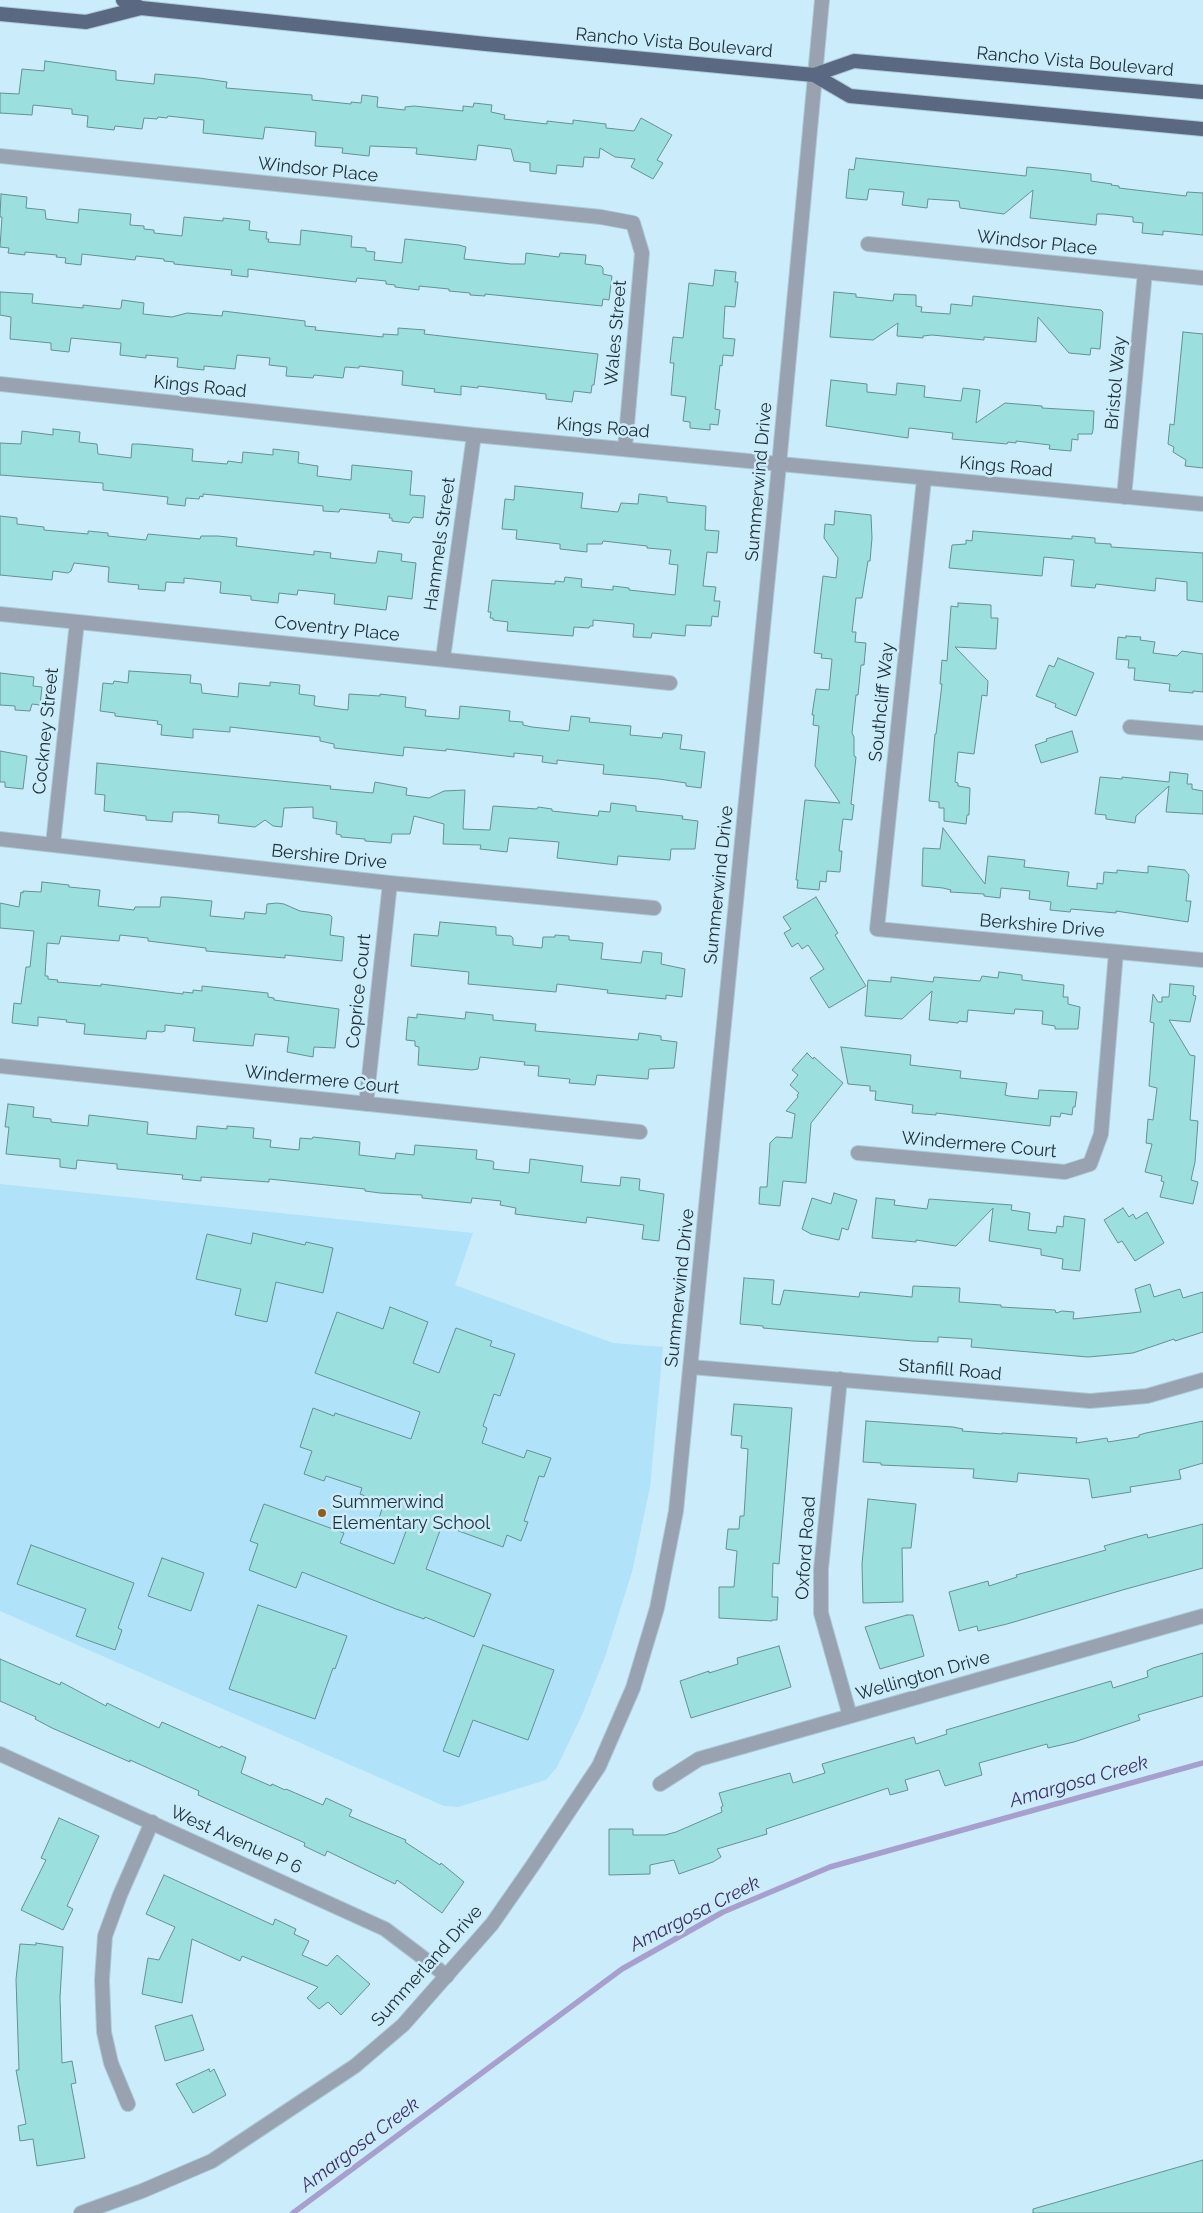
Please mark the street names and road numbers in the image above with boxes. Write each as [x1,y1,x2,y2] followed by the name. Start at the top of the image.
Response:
[574,24,774,62] street label: Rancho Vista Boulevard
[975,43,1175,81] street label: Rancho Vista Boulevard
[257,153,379,187] street label: Windsor Place
[976,226,1098,260] street label: Windsor Place
[601,279,631,387] street label: Wales Street
[1101,335,1131,431] street label: Bristol Way
[152,371,248,403] street label: Kings Road
[741,402,777,562] street label: Summerwind Drive
[555,413,651,443] street label: Kings Road
[958,452,1054,482] street label: Kings Road
[420,476,460,612] street label: Hammels Street
[273,612,401,646] street label: Coventry Place
[865,641,899,763] street label: Southcliff Way
[29,666,63,796] street label: Cockney Street
[700,805,738,965] street label: Summerwind Drive
[270,840,388,874] street label: Bershire Drive
[978,910,1106,942] street label: Berkshire Drive
[342,932,376,1050] street label: Coprice Court
[243,1061,401,1099] street label: Windermere Court
[900,1127,1058,1163] street label: Windermere Court
[661,1208,699,1368] street label: Summerwind Drive
[897,1355,1003,1385] street label: Stanfill Road
[792,1495,820,1601] street label: Oxford Road
[854,1647,992,1705] street label: Wellington Drive
[167,1801,305,1879] street label: West Avenue P 6
[367,1901,487,2031] street label: Summerland Drive

